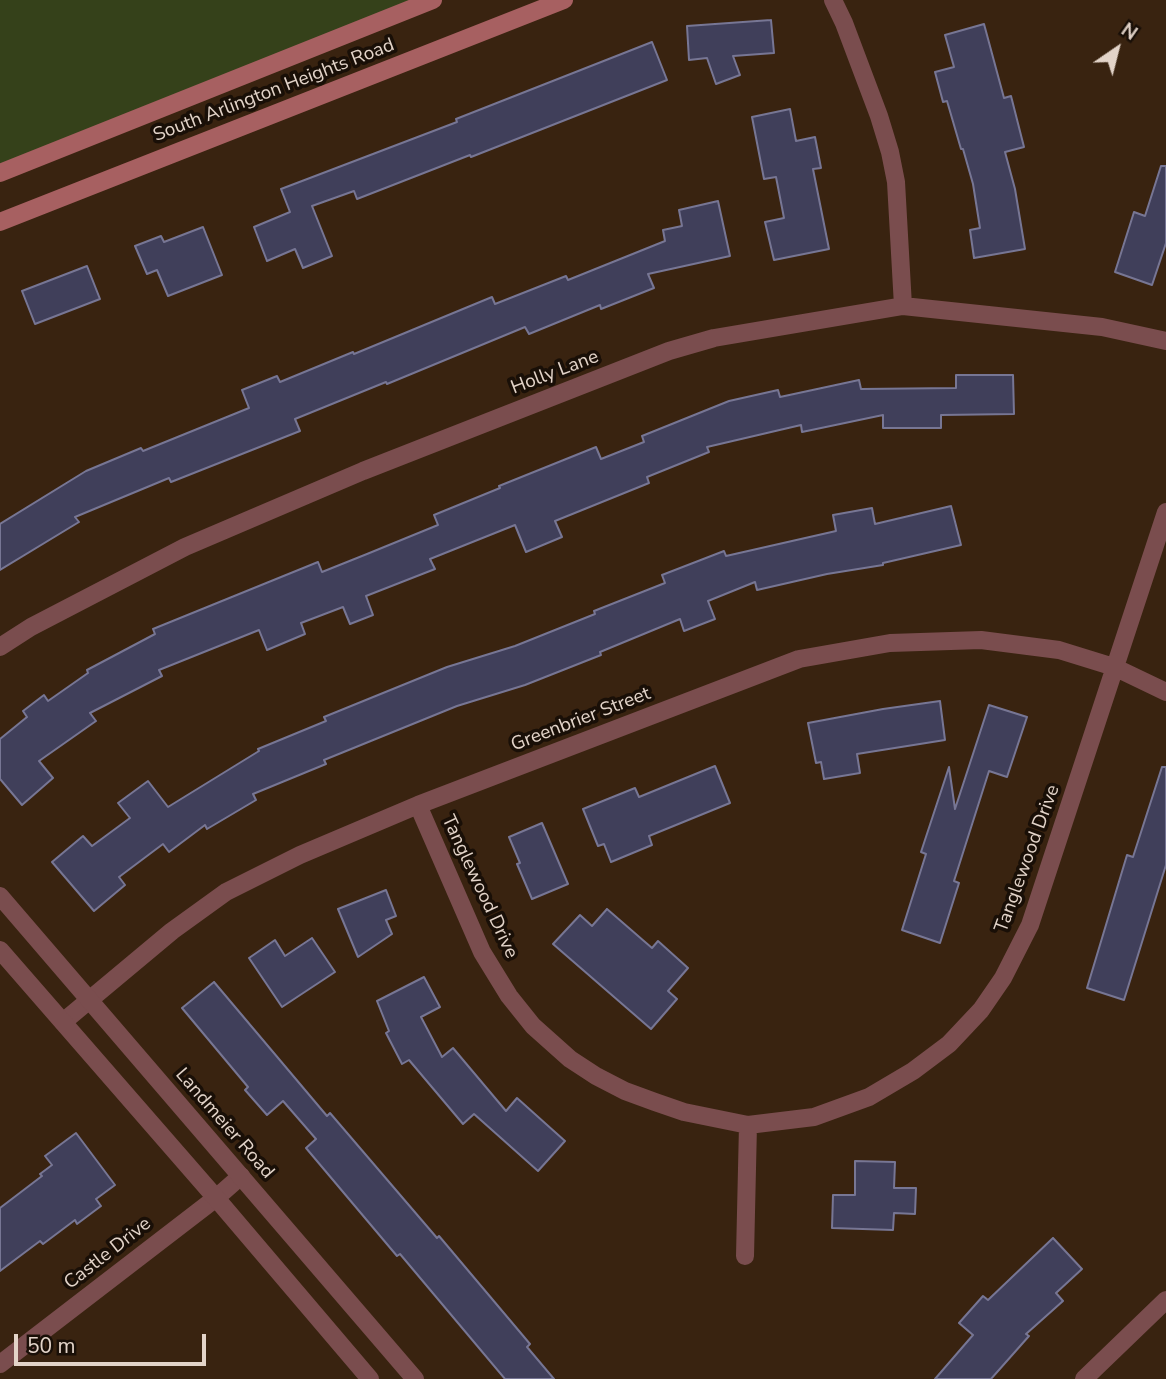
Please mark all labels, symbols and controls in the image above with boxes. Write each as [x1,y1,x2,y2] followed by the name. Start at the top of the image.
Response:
[1082,14,1152,84] north arrow
[1116,17,1142,47] text: N
[150,34,398,148] street label: South Arlington Heights Road
[508,346,602,400] street label: Holly Lane
[508,683,654,757] street label: Greenbrier Street
[991,782,1065,936] street label: Tanglewood Drive
[436,812,522,962] street label: Tanglewood Drive
[170,1064,278,1184] street label: Landmeier Road
[60,1213,156,1295] street label: Castle Drive
[18,1320,210,1364] scale bar
[27,1332,76,1360] text: 50 m

